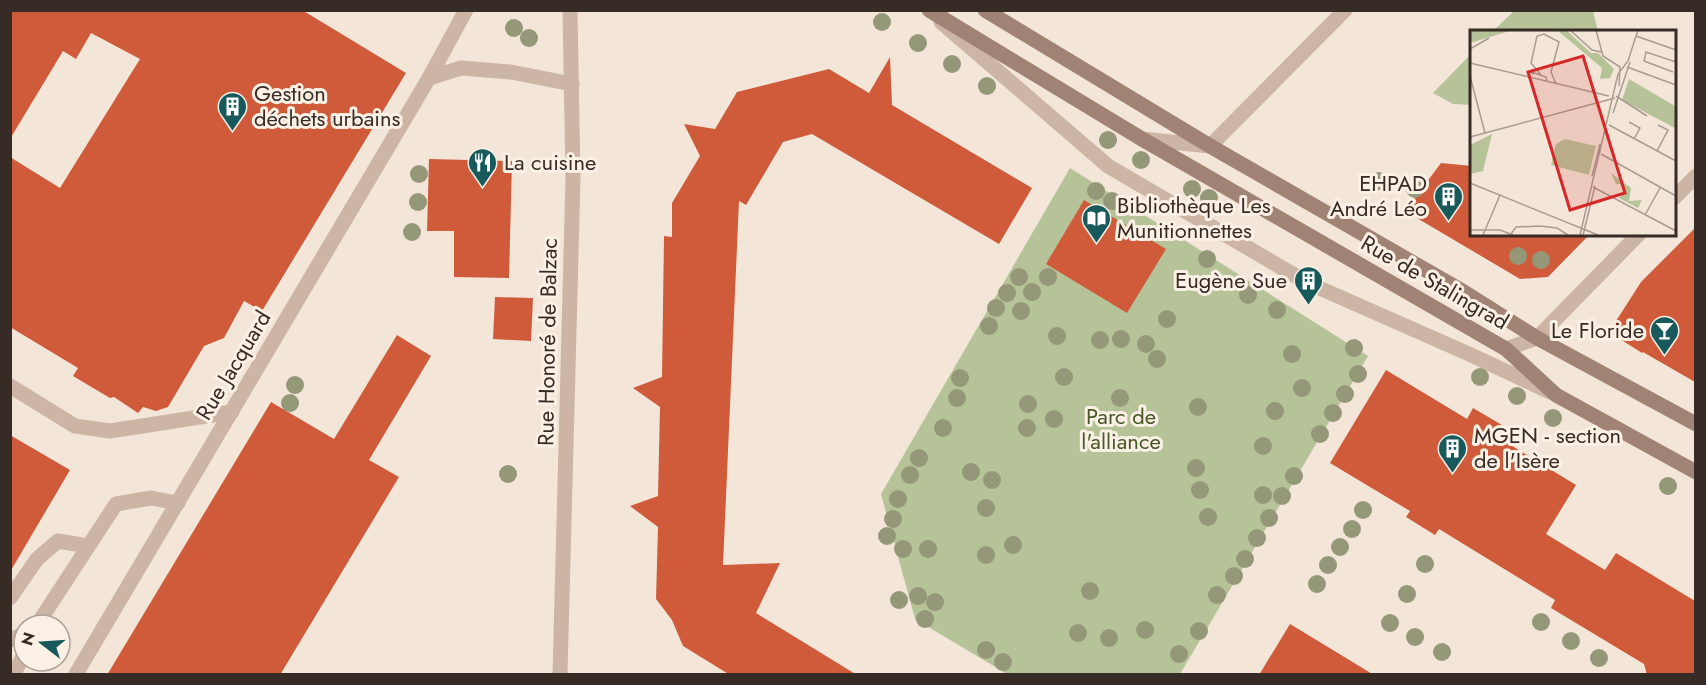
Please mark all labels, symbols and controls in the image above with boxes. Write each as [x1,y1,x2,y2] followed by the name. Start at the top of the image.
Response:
[1470,30,1676,236] inset map
[254,77,401,134] place label: Gestion déchets urbains
[217,90,249,132] building icon: Gestion déchets urbains
[467,146,499,188] restaurant icon: La cuisine
[504,146,596,178] place label: La cuisine
[1330,167,1427,224] place label: EHPAD André Léo
[1432,180,1464,222] building icon: EHPAD André Léo
[1117,189,1271,246] place label: Bibliothèque Les Munitionnettes
[1080,202,1112,244] library icon: Bibliothèque Les Munitionnettes
[1355,227,1515,337] street label: Rue de Stalingrad
[529,238,565,446] street label: Rue Honoré de Balzac
[1175,264,1287,296] place label: Eugène Sue
[1292,264,1324,306] building icon: Eugène Sue
[188,304,278,426] street label: Rue Jacquard
[1551,314,1644,346] place label: Le Floride
[1649,314,1681,356] bar icon: Le Floride
[1081,400,1161,457] park label: Parc de l'alliance
[1474,419,1621,476] place label: MGEN - section de l'Isère
[1437,432,1469,474] building icon: MGEN - section de l'Isère
[12,613,72,673] north arrow
[15,629,41,648] text: N

